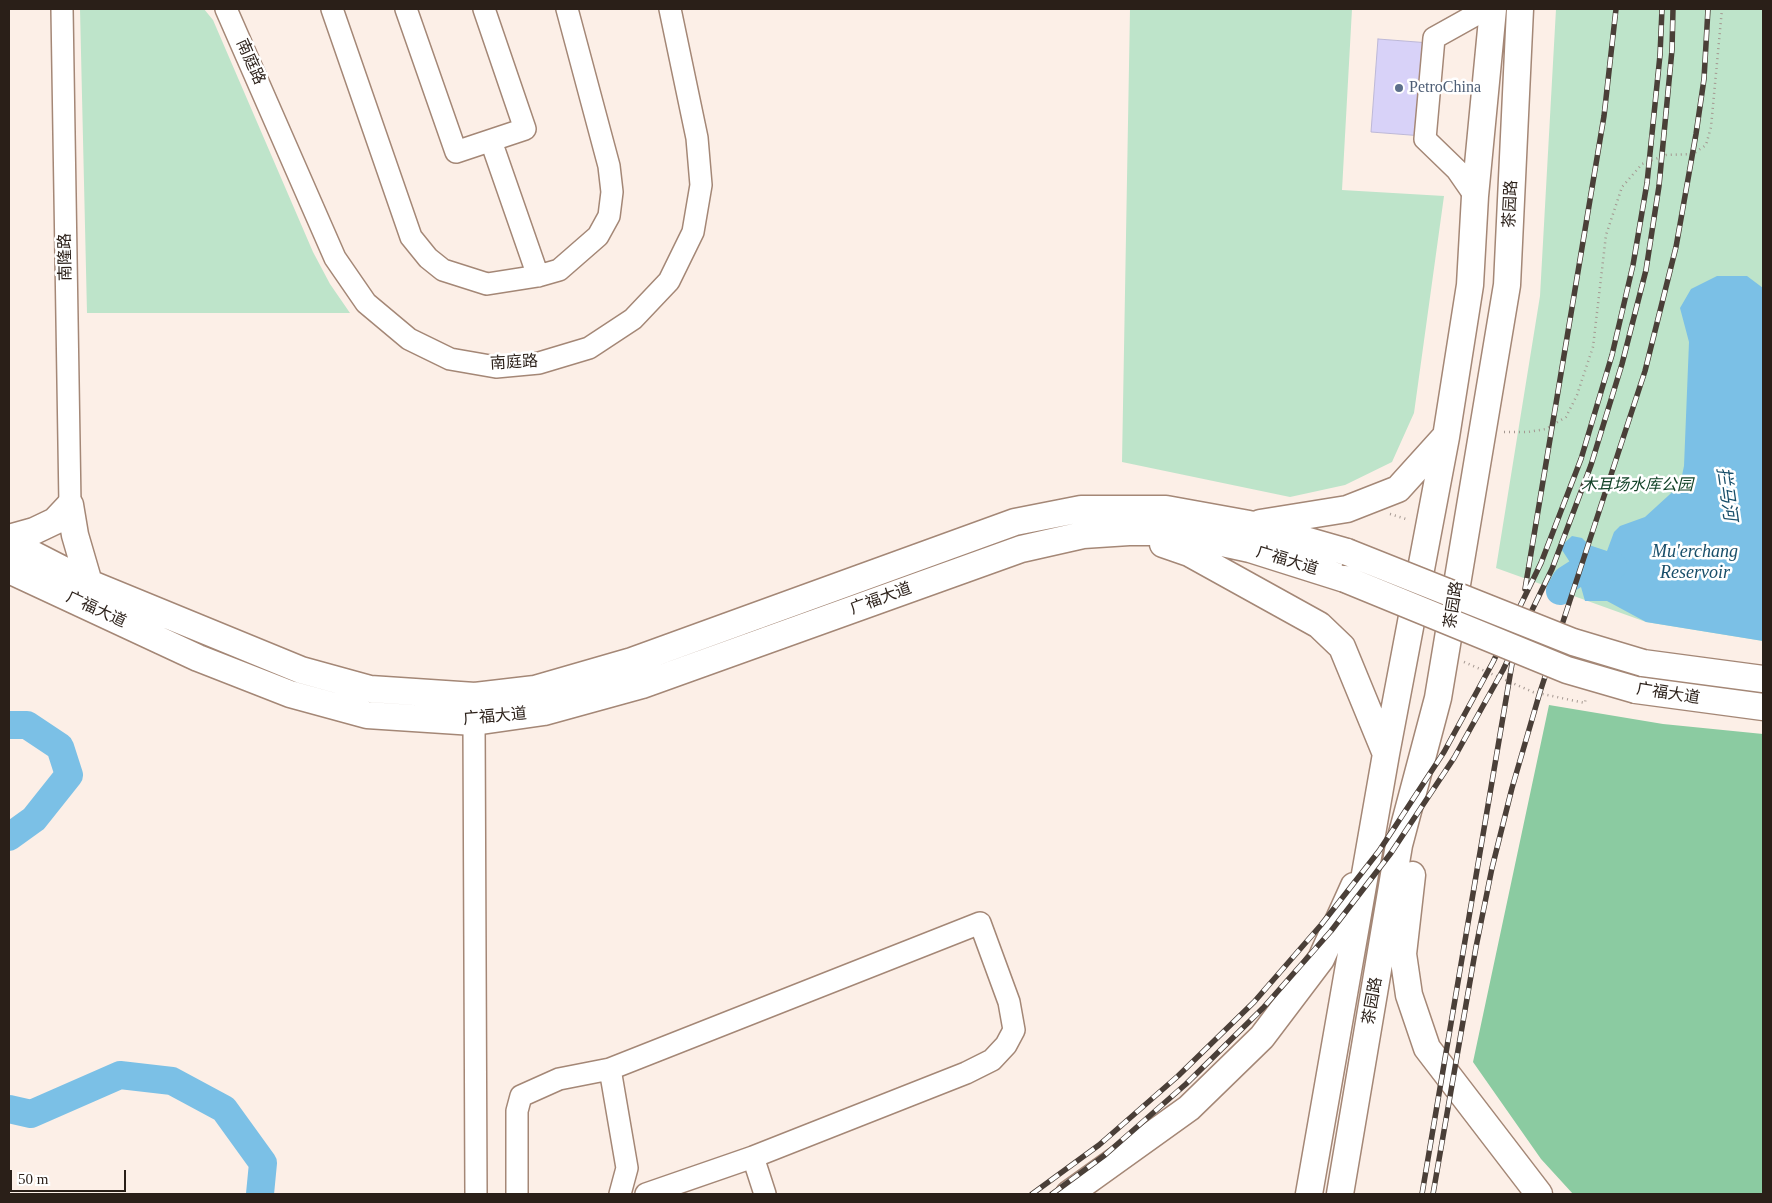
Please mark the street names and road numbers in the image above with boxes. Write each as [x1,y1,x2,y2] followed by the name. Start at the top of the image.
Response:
[231,36,269,88] street label: 南庭路
[1500,180,1522,228] street label: 茶园路
[56,233,76,281] street label: 南隆路
[490,352,538,374] street label: 南庭路
[1254,542,1320,580] street label: 广福大道
[848,579,914,619] street label: 广福大道
[1441,580,1467,630] street label: 茶园路
[63,588,129,632] street label: 广福大道
[1635,680,1701,708] street label: 广福大道
[462,705,528,729] street label: 广福大道
[1359,976,1387,1026] street label: 茶园路

